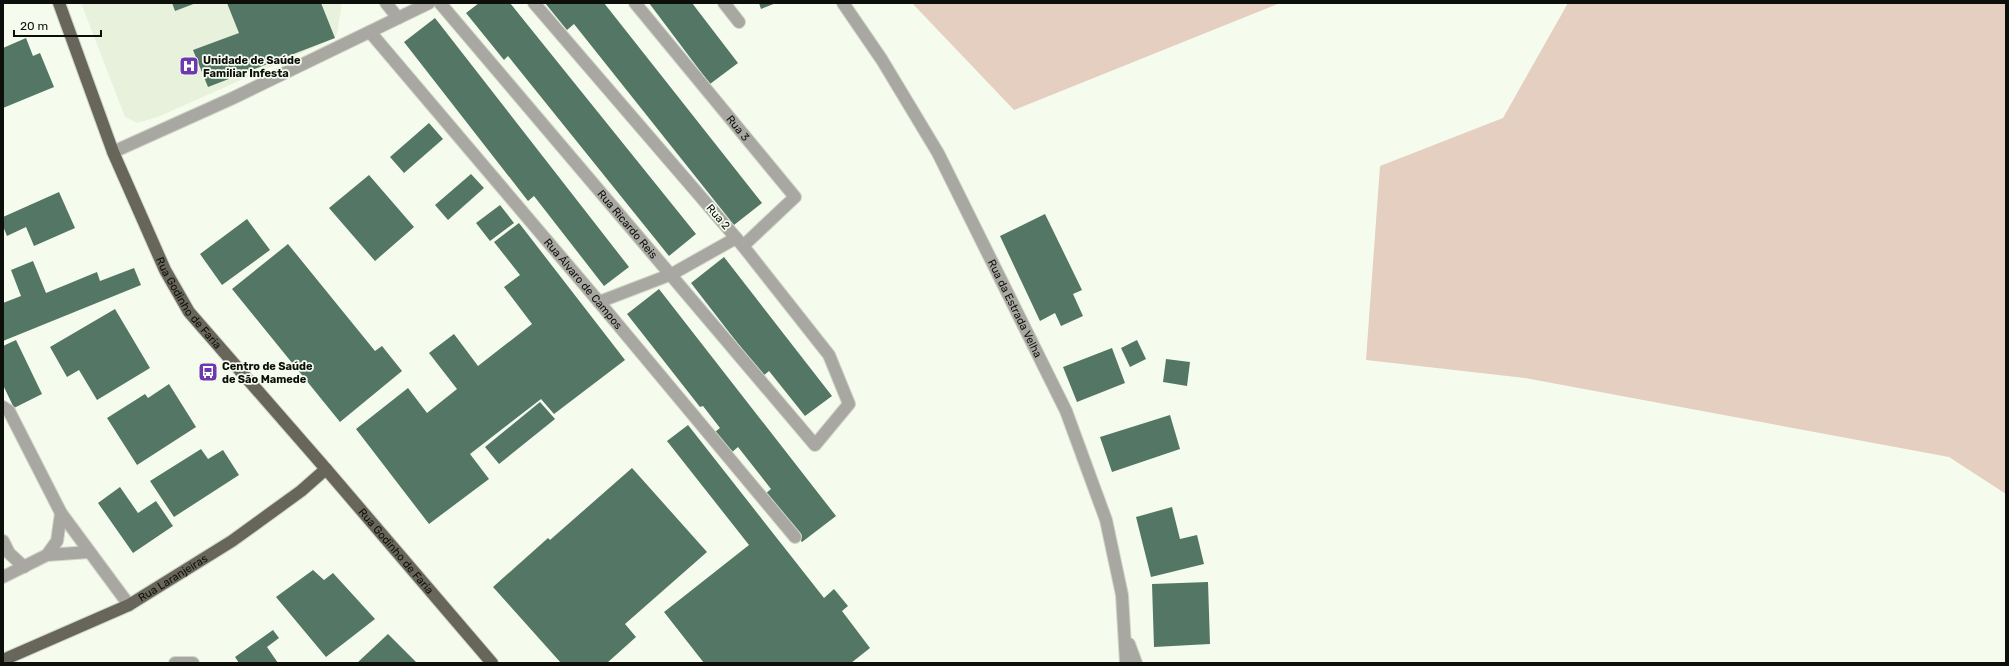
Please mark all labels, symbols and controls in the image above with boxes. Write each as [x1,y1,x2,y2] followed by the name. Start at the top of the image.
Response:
[14,12,101,38] scale bar
[20,19,48,33] text: 20 m
[203,54,301,80] place label: Unidade de Saúde Familiar Infesta
[178,55,200,77] hospital icon: Unidade de Saúde Familiar Infesta
[724,113,753,144] street label: Rua 3
[595,187,661,261] street label: Rua Ricardo Reis
[704,202,732,232] street label: Rua 2
[541,236,626,332] street label: Rua Álvaro de Campos
[154,255,224,351] street label: Rua Godinho de Faria
[985,257,1045,360] street label: Rua da Estrada Velha
[222,360,313,386] place label: Centro de Saúde de São Mamede
[197,361,219,383] bus stop icon: Centro de Saúde de São Mamede
[356,505,436,596] street label: Rua Godinho de Faria
[136,551,210,604] street label: Rua Laranjeiras

